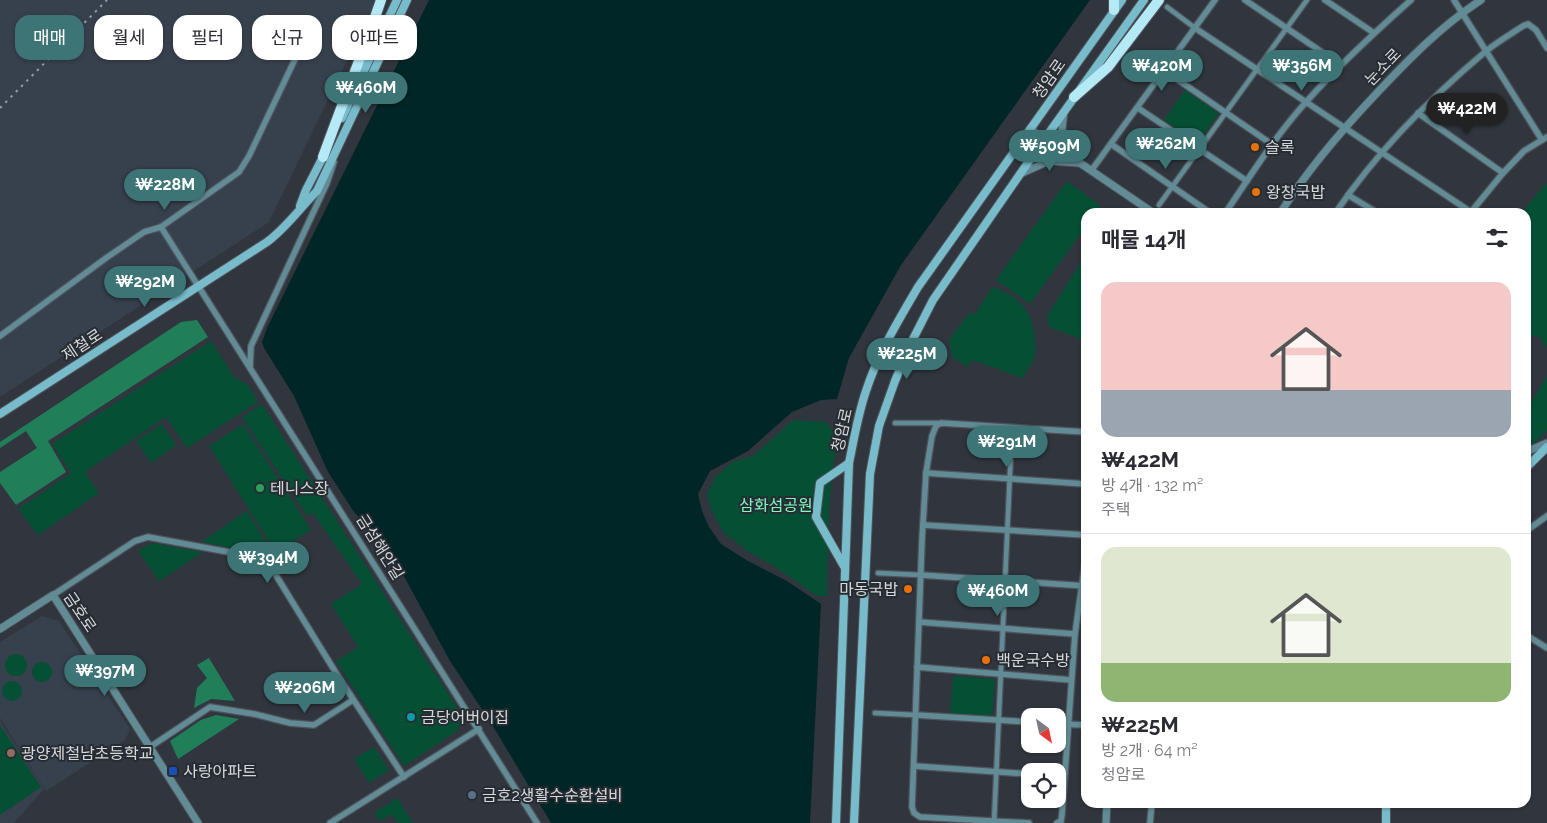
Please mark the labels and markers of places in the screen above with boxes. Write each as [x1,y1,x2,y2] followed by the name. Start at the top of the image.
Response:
[1127,49,1197,92] pin: ₩420M
[1267,49,1337,92] pin: ₩356M
[331,72,401,114] pin: ₩460M
[1432,92,1502,135] pin: ₩422M
[1131,128,1201,170] pin: ₩262M
[1015,130,1085,172] pin: ₩509M
[1265,138,1295,157] place label: 슬록
[1249,141,1261,153] marker: 슬록
[130,168,200,211] pin: ₩228M
[1266,183,1325,202] place label: 왕창국밥
[1250,186,1262,198] marker: 왕창국밥
[110,266,180,308] pin: ₩292M
[872,338,942,380] pin: ₩225M
[972,426,1042,468] pin: ₩291M
[270,479,329,498] place label: 테니스장
[254,482,266,494] marker: 테니스장
[233,542,303,584] pin: ₩394M
[963,574,1033,617] pin: ₩460M
[839,580,898,599] place label: 마동국밥
[902,583,914,595] marker: 마동국밥
[996,651,1070,670] place label: 백운국수방
[70,654,140,697] pin: ₩397M
[980,654,992,666] marker: 백운국수방
[270,672,340,714] pin: ₩206M
[421,708,509,727] place label: 금당어버이집
[405,711,417,723] marker: 금당어버이집
[21,744,153,763] place label: 광양제철남초등학교
[5,747,17,759] marker: 광양제철남초등학교
[183,762,257,781] place label: 사랑아파트
[167,765,179,777] marker: 사랑아파트
[482,786,623,805] place label: 금호2생활수순환설비
[466,789,478,801] marker: 금호2생활수순환설비

